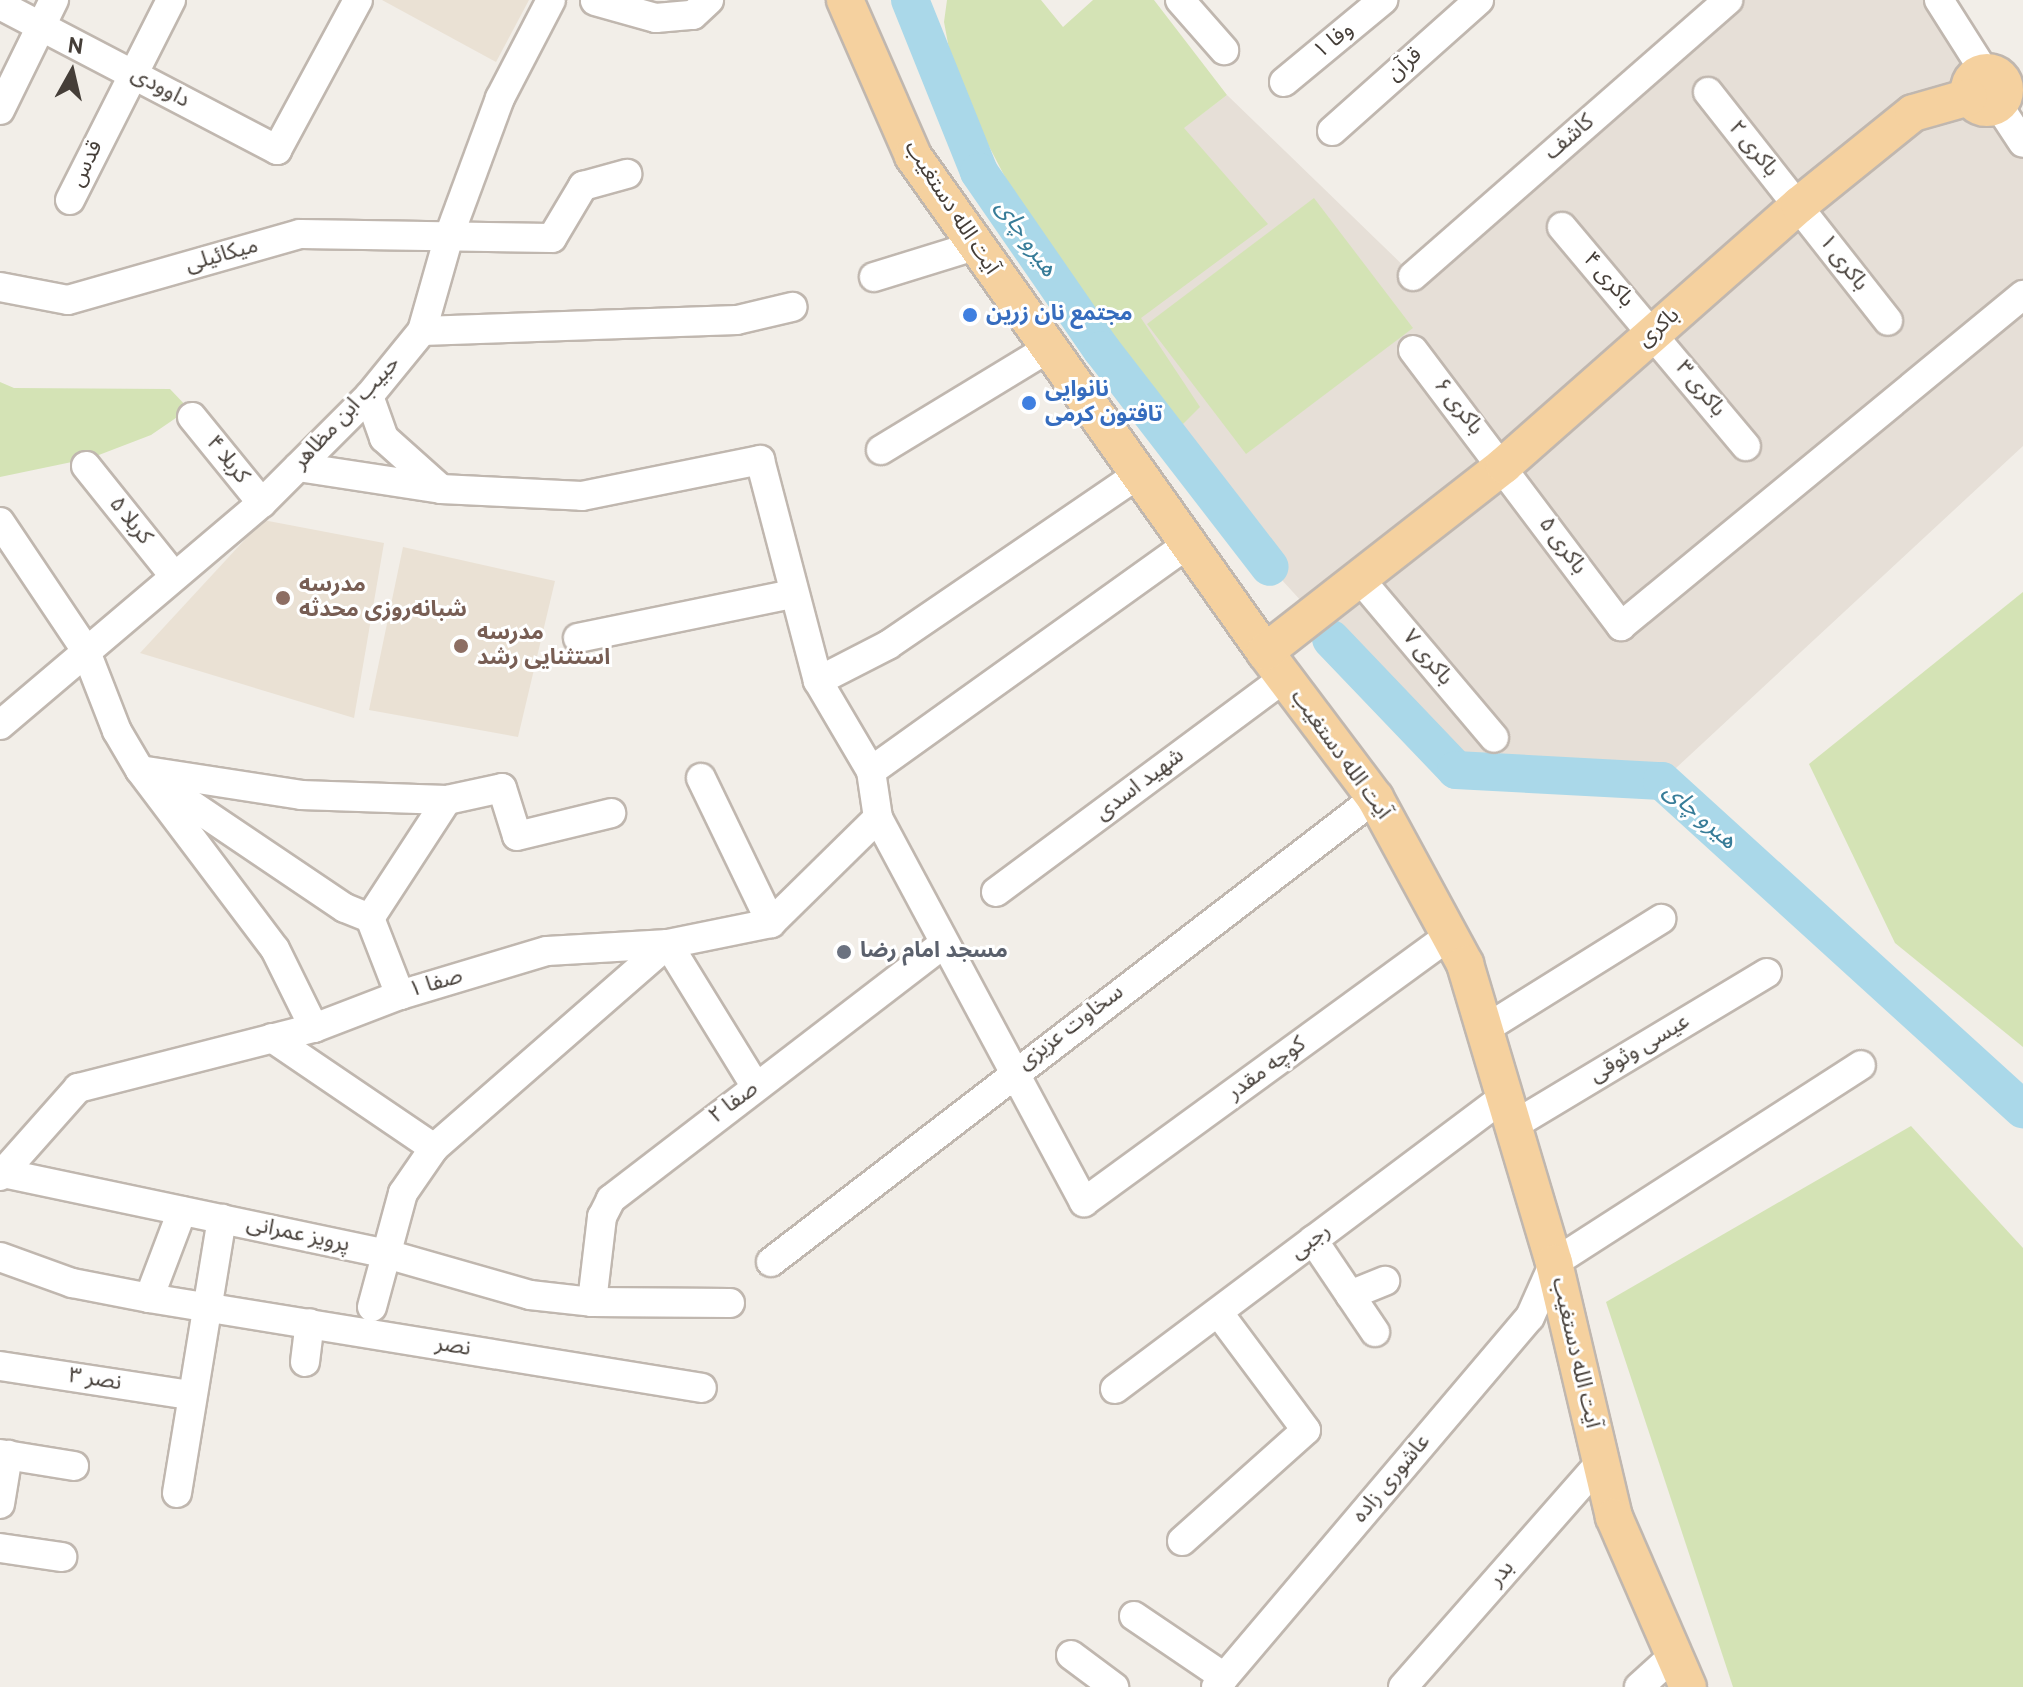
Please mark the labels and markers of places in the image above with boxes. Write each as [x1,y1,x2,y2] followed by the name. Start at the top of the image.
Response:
[986,302,1133,328] place label: مجتمع نان زرین
[961,306,979,324] marker: مجتمع نان زرین
[1045,377,1163,428] place label: نانوایی تافتون کرمی
[1020,394,1038,412] marker: نانوایی تافتون کرمی
[299,572,467,624] place label: مدرسه شبانه‌روزی محدثه
[274,589,292,607] marker: مدرسه شبانه‌روزی محدثه
[477,620,610,672] place label: مدرسه استثنایی رشد
[452,637,470,655] marker: مدرسه استثنایی رشد
[860,939,1008,965] place label: مسجد امام رضا
[835,943,853,961] marker: مسجد امام رضا

